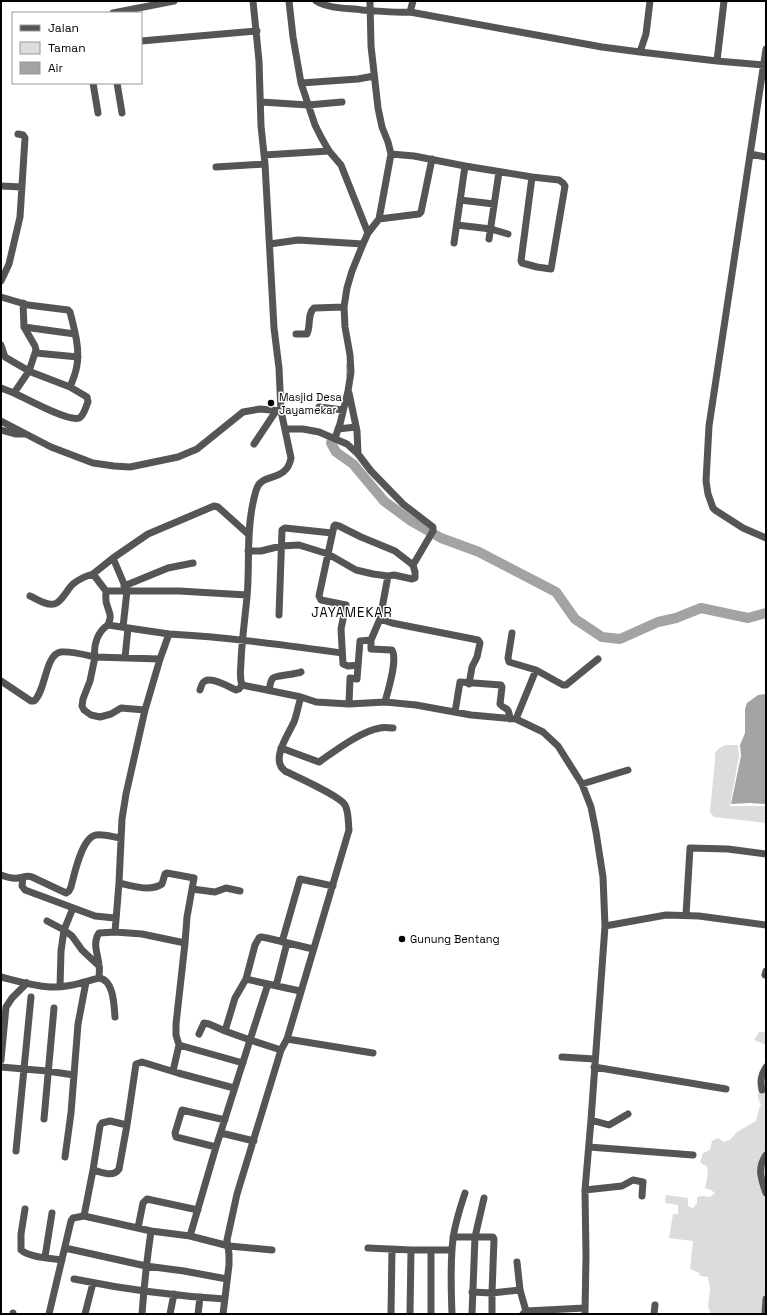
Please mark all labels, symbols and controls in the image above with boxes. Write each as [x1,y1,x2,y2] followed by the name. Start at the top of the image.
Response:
[12,12,142,84] legend
[48,20,79,36] text: Jalan
[48,40,85,56] text: Taman
[48,60,64,76] text: Air
[279,390,342,417] place label: Masjid Desa Jayamekar
[266,398,276,408] marker: Masjid Desa Jayamekar
[311,604,393,621] district label: JAYAMEKAR
[410,932,500,946] place label: Gunung Bentang
[397,934,407,944] marker: Gunung Bentang

